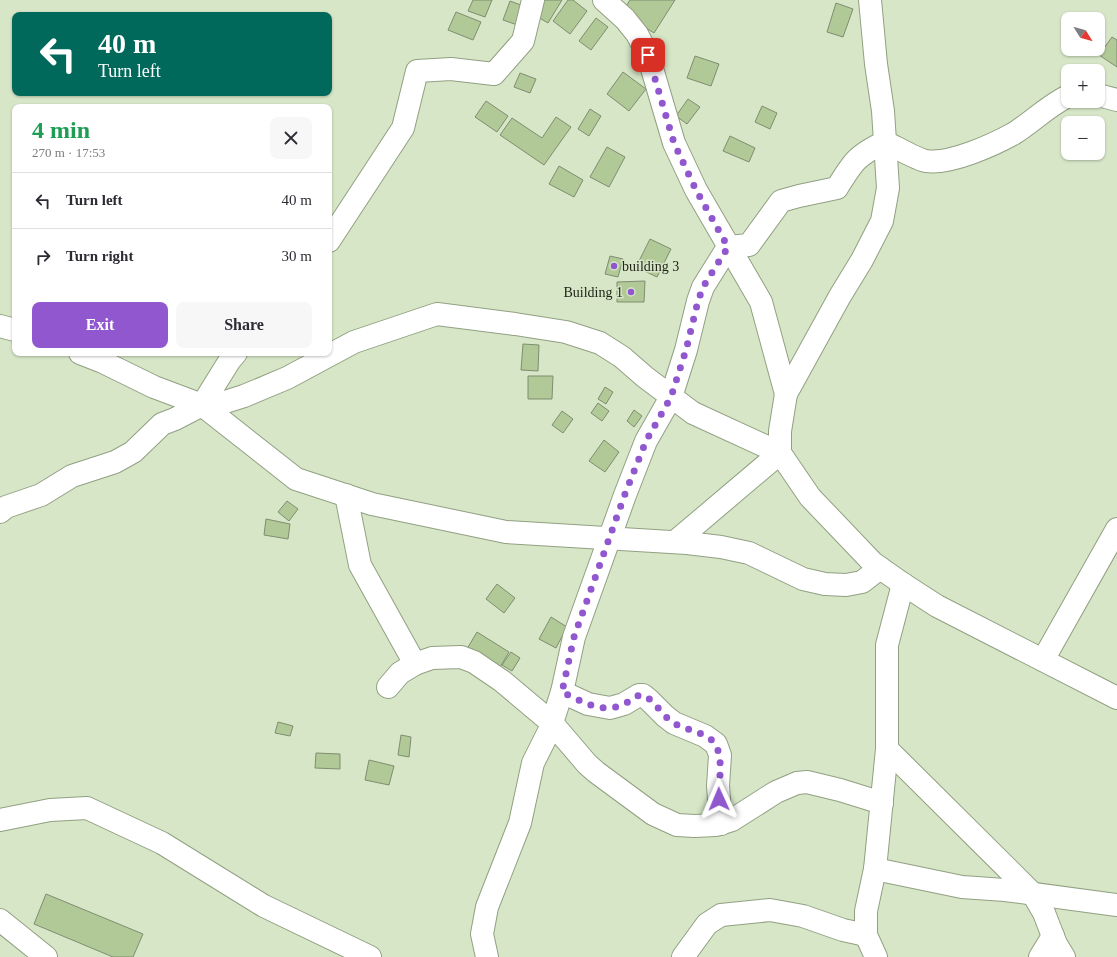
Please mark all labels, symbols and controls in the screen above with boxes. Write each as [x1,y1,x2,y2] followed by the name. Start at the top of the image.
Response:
[1061,12,1105,56] north arrow
[1061,12,1105,160] map controls
[32,28,84,80] icon: left
[98,28,156,59] text: 40 m
[631,38,665,72] pin
[637,44,659,66] icon: arrive
[98,61,161,81] text: Turn left
[1061,64,1105,108] button: +
[1061,116,1105,160] button: −
[32,117,90,143] text: 4 min
[270,117,312,159] button: close
[32,145,105,160] text: 270 m · 17:53
[32,190,54,212] icon: left
[66,192,123,208] text: Turn left
[282,192,312,208] text: 40 m
[32,246,54,268] icon: right
[66,248,133,264] text: Turn right
[282,248,312,264] text: 30 m
[622,259,679,274] place label: building 3
[609,261,619,271] marker: building 3
[563,285,623,300] place label: Building 1
[626,287,636,297] marker: Building 1
[32,302,168,348] button: Exit
[176,302,312,348] button: Share
[698,778,740,820] position arrow

